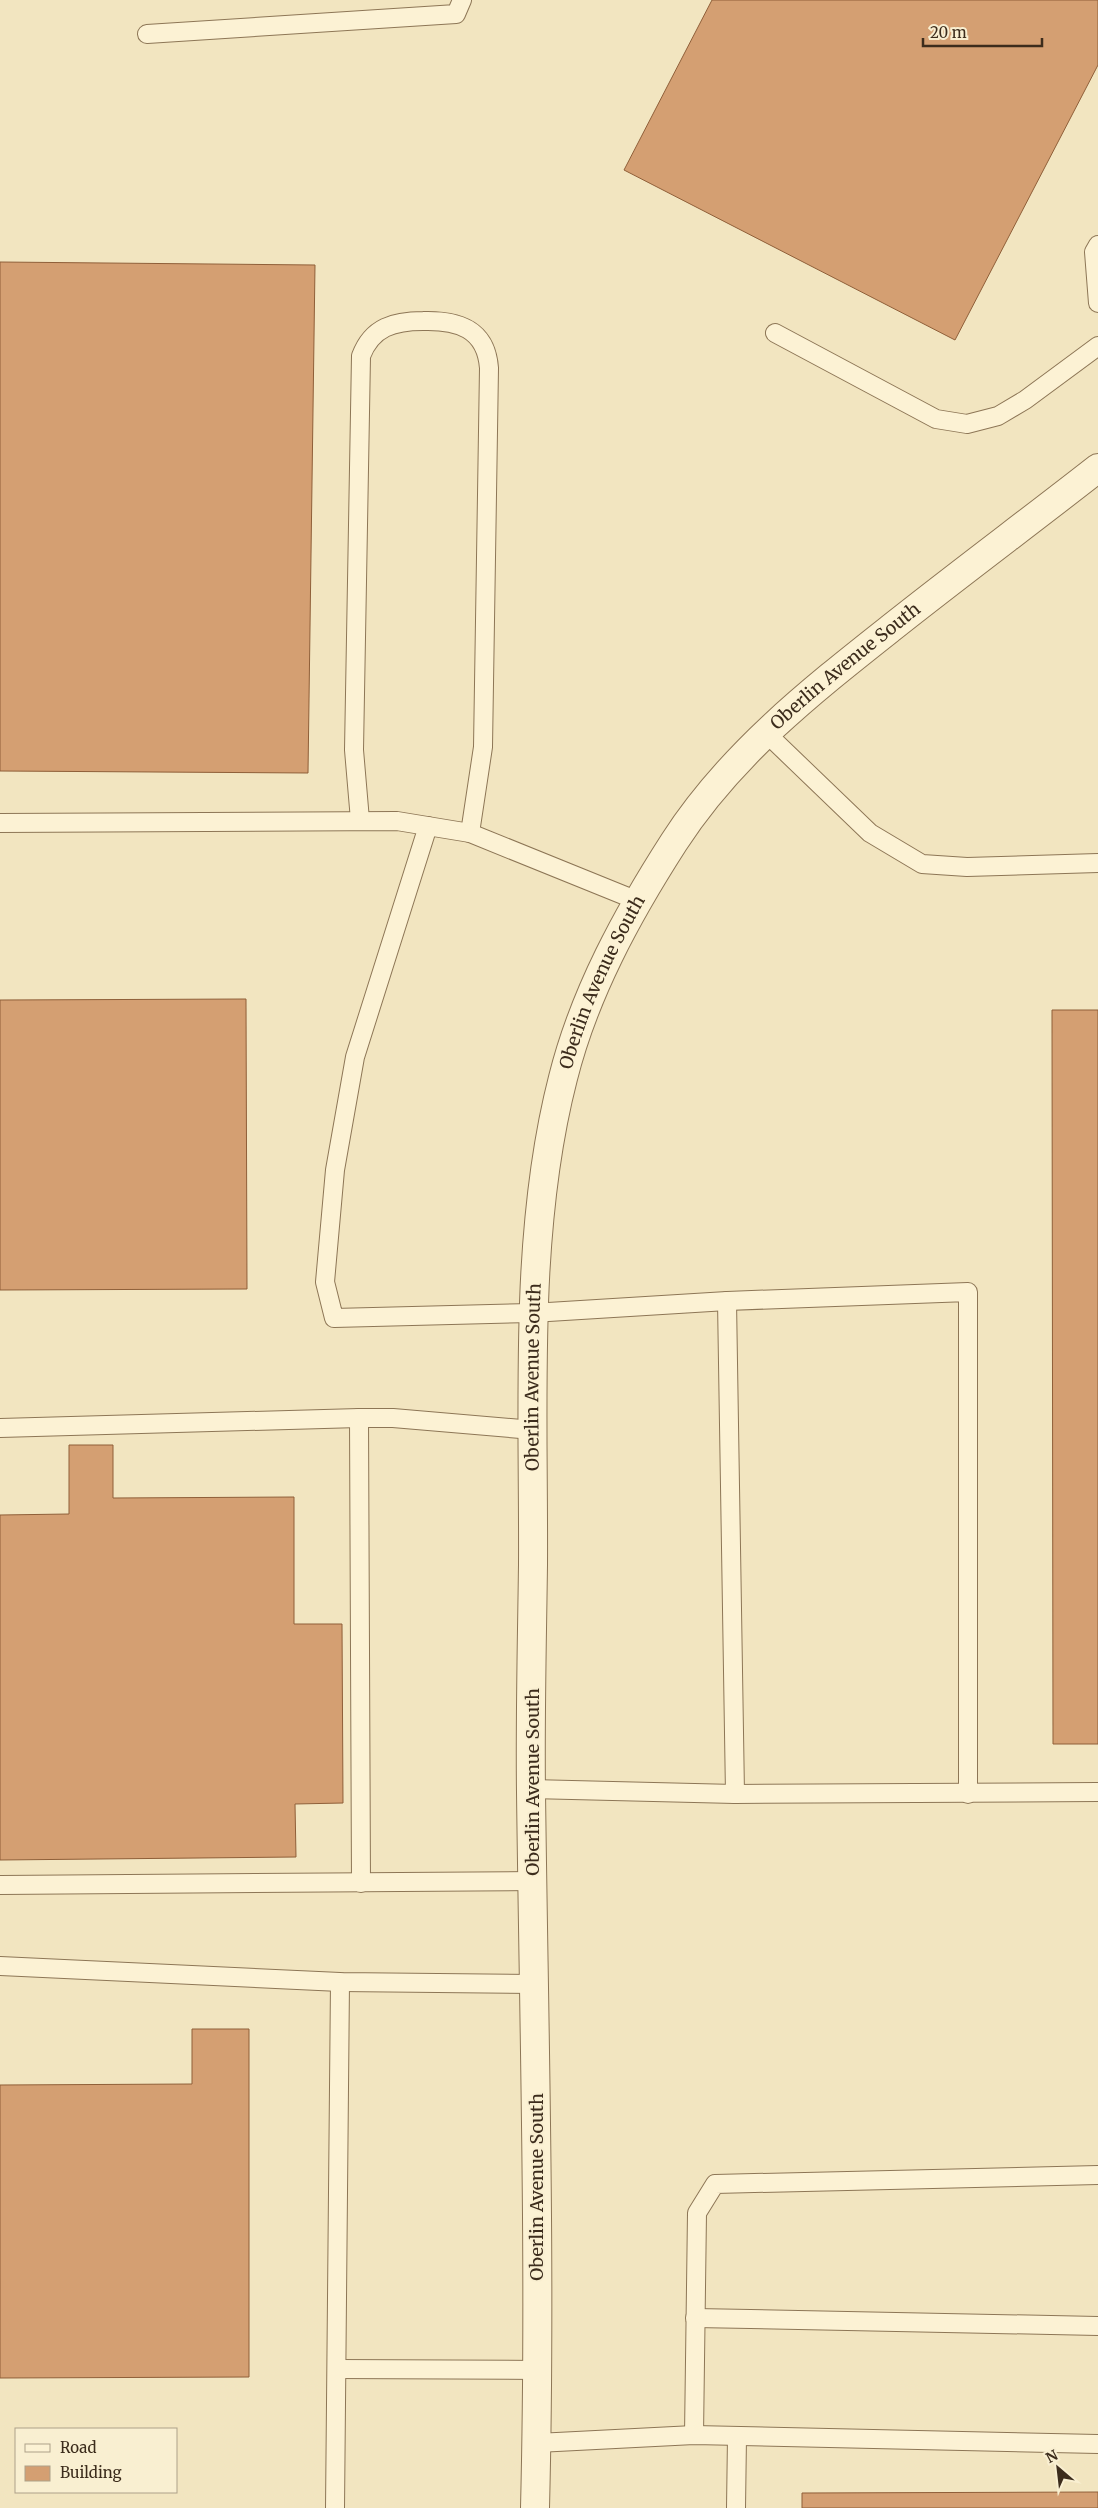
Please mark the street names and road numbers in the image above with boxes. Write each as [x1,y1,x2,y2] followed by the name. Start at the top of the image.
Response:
[765,597,925,734] street label: Oberlin Avenue South
[554,891,650,1072] street label: Oberlin Avenue South
[520,1283,546,1471] street label: Oberlin Avenue South
[521,1688,544,1876] street label: Oberlin Avenue South
[525,2093,548,2281] street label: Oberlin Avenue South

